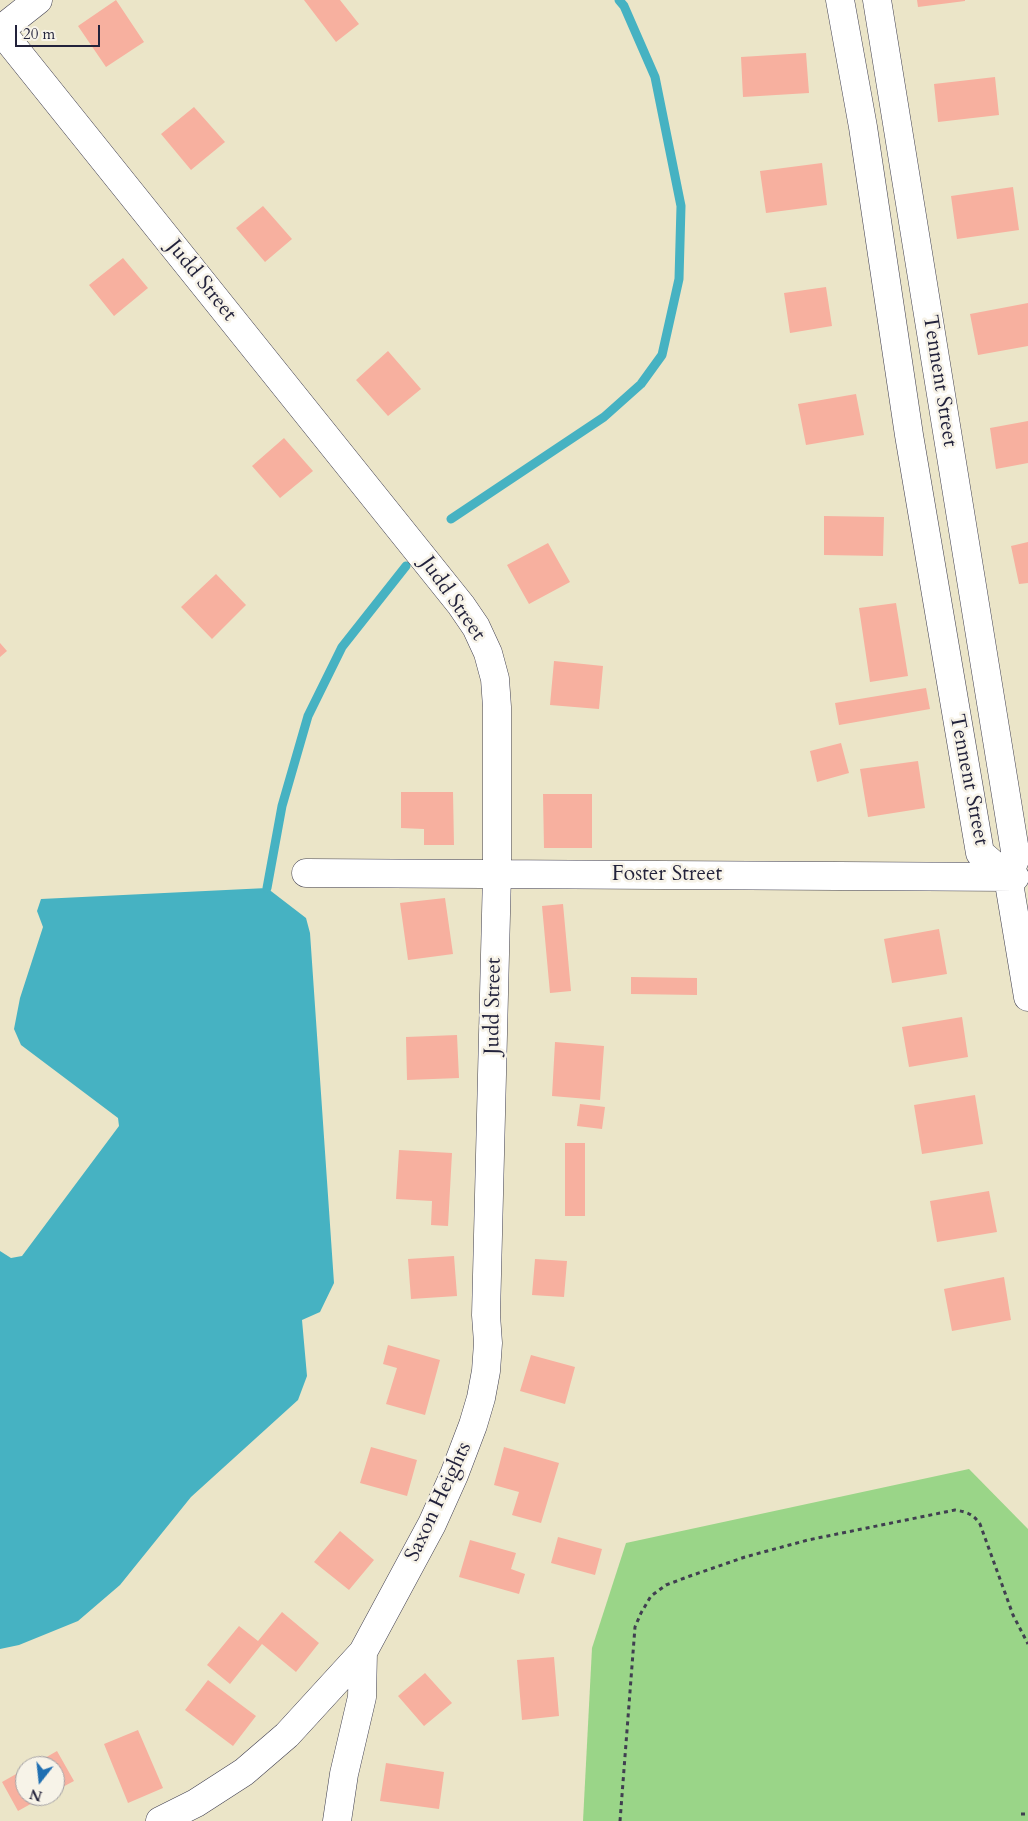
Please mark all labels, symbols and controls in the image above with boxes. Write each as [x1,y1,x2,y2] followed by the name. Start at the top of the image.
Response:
[18,15,102,47] scale bar
[23,24,55,44] text: 20 m
[161,235,241,327] street label: Judd Street
[916,313,962,449] street label: Tennent Street
[414,552,490,646] street label: Judd Street
[943,712,993,848] street label: Tennent Street
[612,862,722,888] street label: Foster Street
[481,957,507,1055] street label: Judd Street
[400,1438,478,1566] street label: Saxon Heights
[15,1756,65,1806] north arrow
[28,1784,44,1806] text: N

